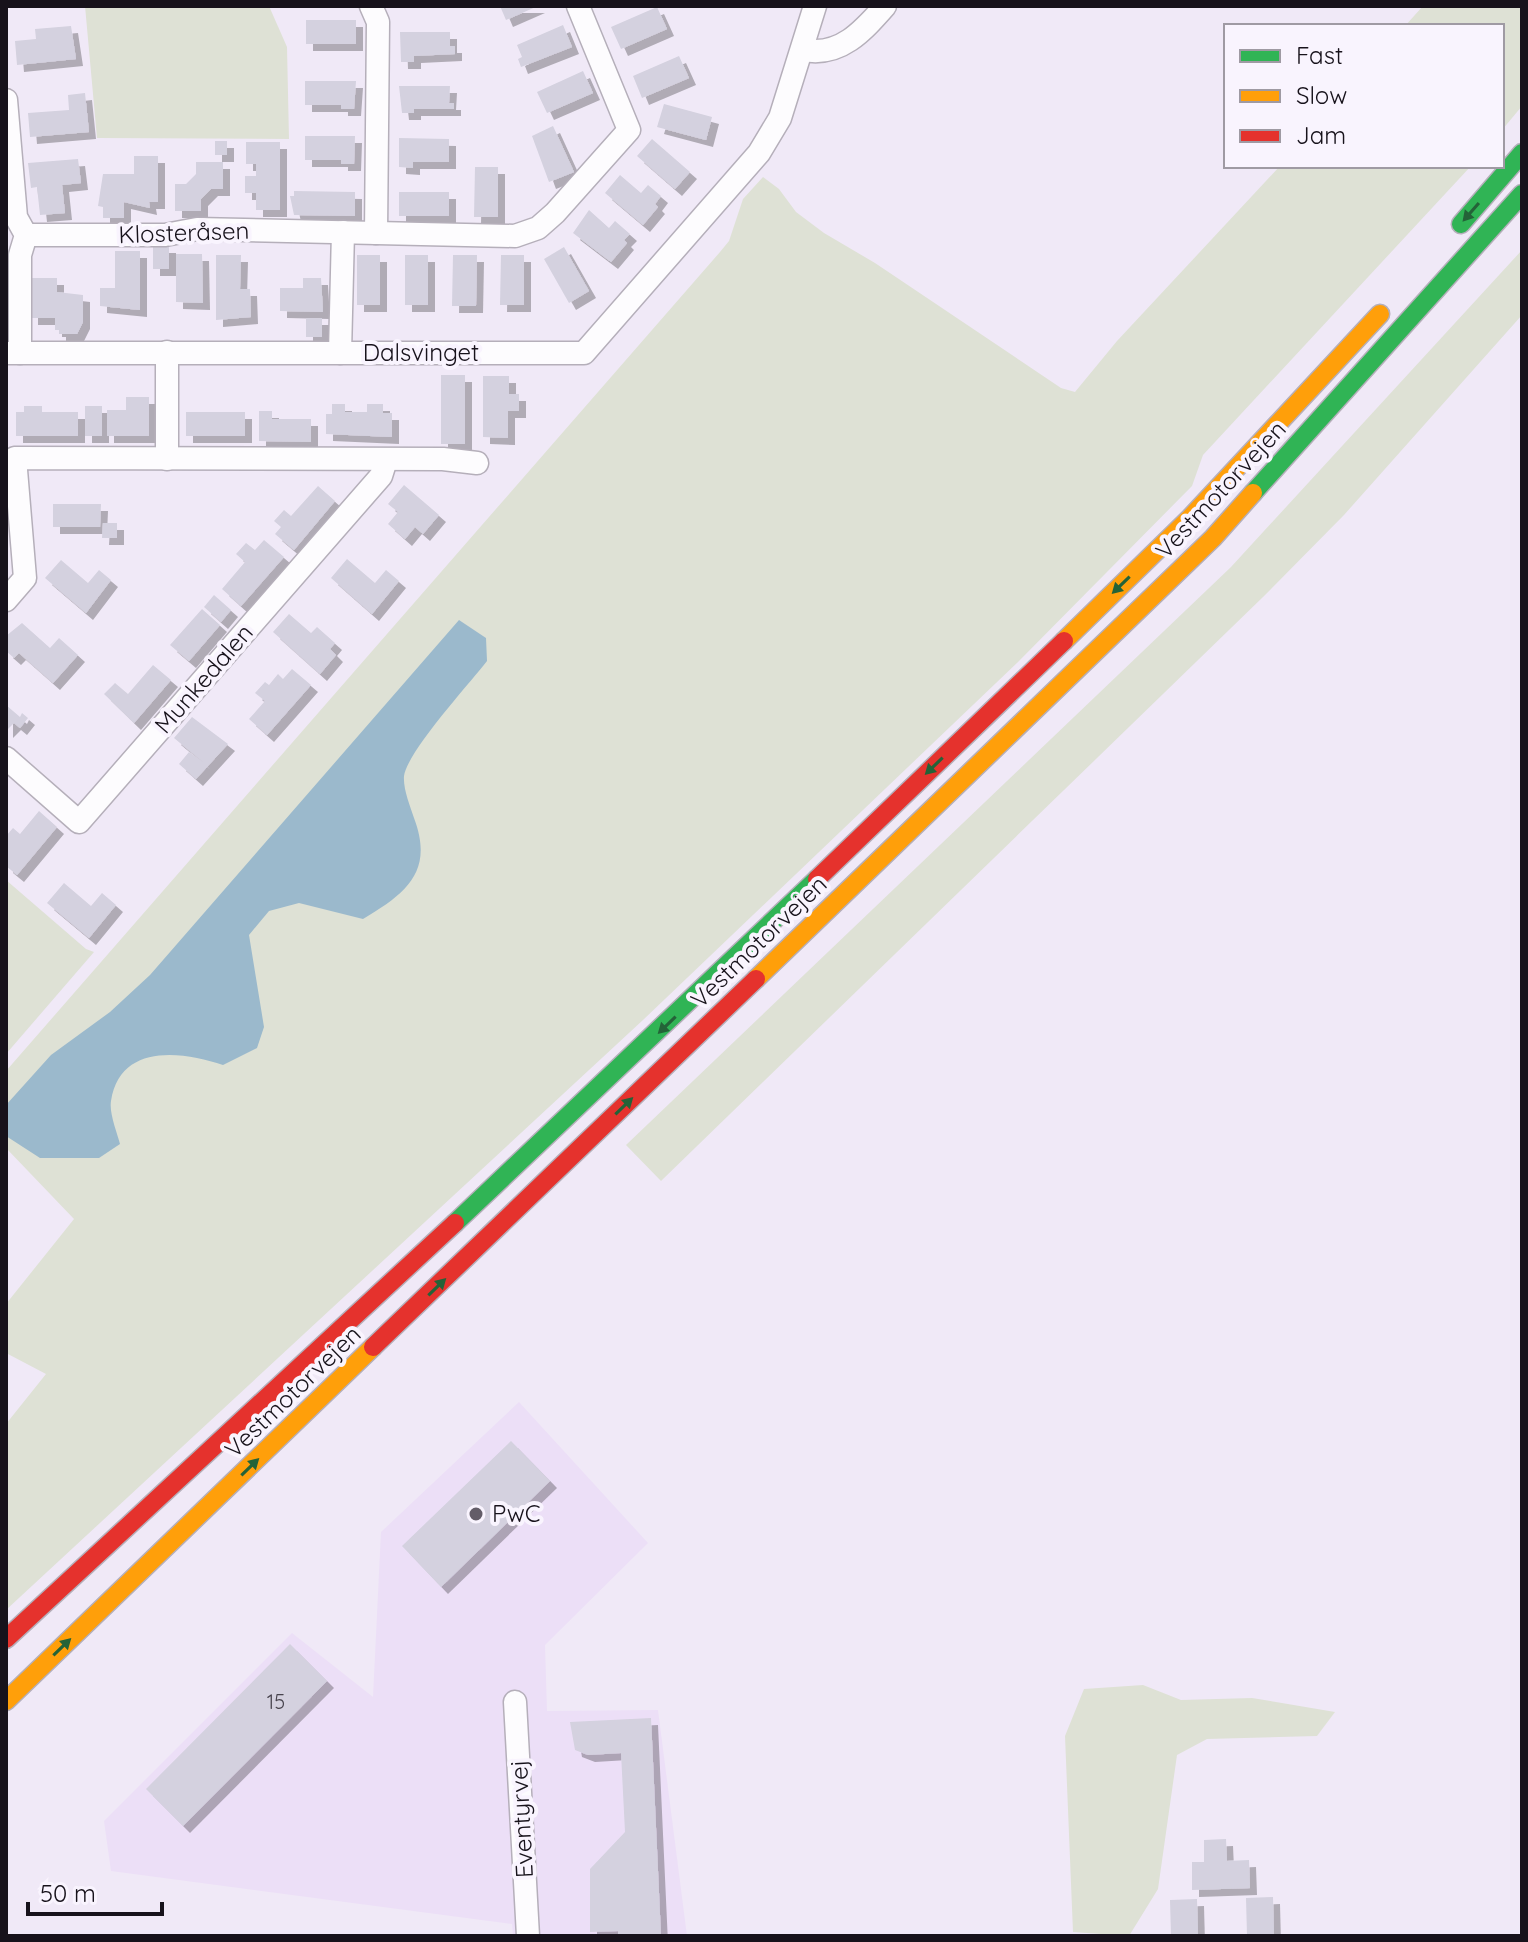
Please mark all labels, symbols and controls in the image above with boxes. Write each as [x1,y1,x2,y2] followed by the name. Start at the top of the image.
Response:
[1224,24,1504,168] legend
[1296,40,1343,70] text: Fast
[1296,80,1347,110] text: Slow
[1296,120,1346,150] text: Jam
[1463,202,1480,222] one-way arrow
[118,215,250,249] street label: Klosteråsen
[363,337,479,367] street label: Dalsvinget
[1149,414,1292,565] street label: Vestmotorvejen
[1111,576,1130,594] one-way arrow
[148,618,259,739] street label: Munkedalen
[925,756,944,775] one-way arrow
[684,869,833,1014] street label: Vestmotorvejen
[657,1016,676,1034] one-way arrow
[614,1097,633,1116] one-way arrow
[427,1278,446,1296] one-way arrow
[218,1319,367,1464] street label: Vestmotorvejen
[240,1458,259,1476] one-way arrow
[492,1498,540,1528] place label: PwC
[467,1505,485,1523] marker: PwC
[52,1639,71,1657] one-way arrow
[267,1689,285,1714] house number: 15
[503,1759,539,1879] street label: Eventyrvej
[28,1866,162,1916] scale bar
[40,1878,96,1908] text: 50 m

